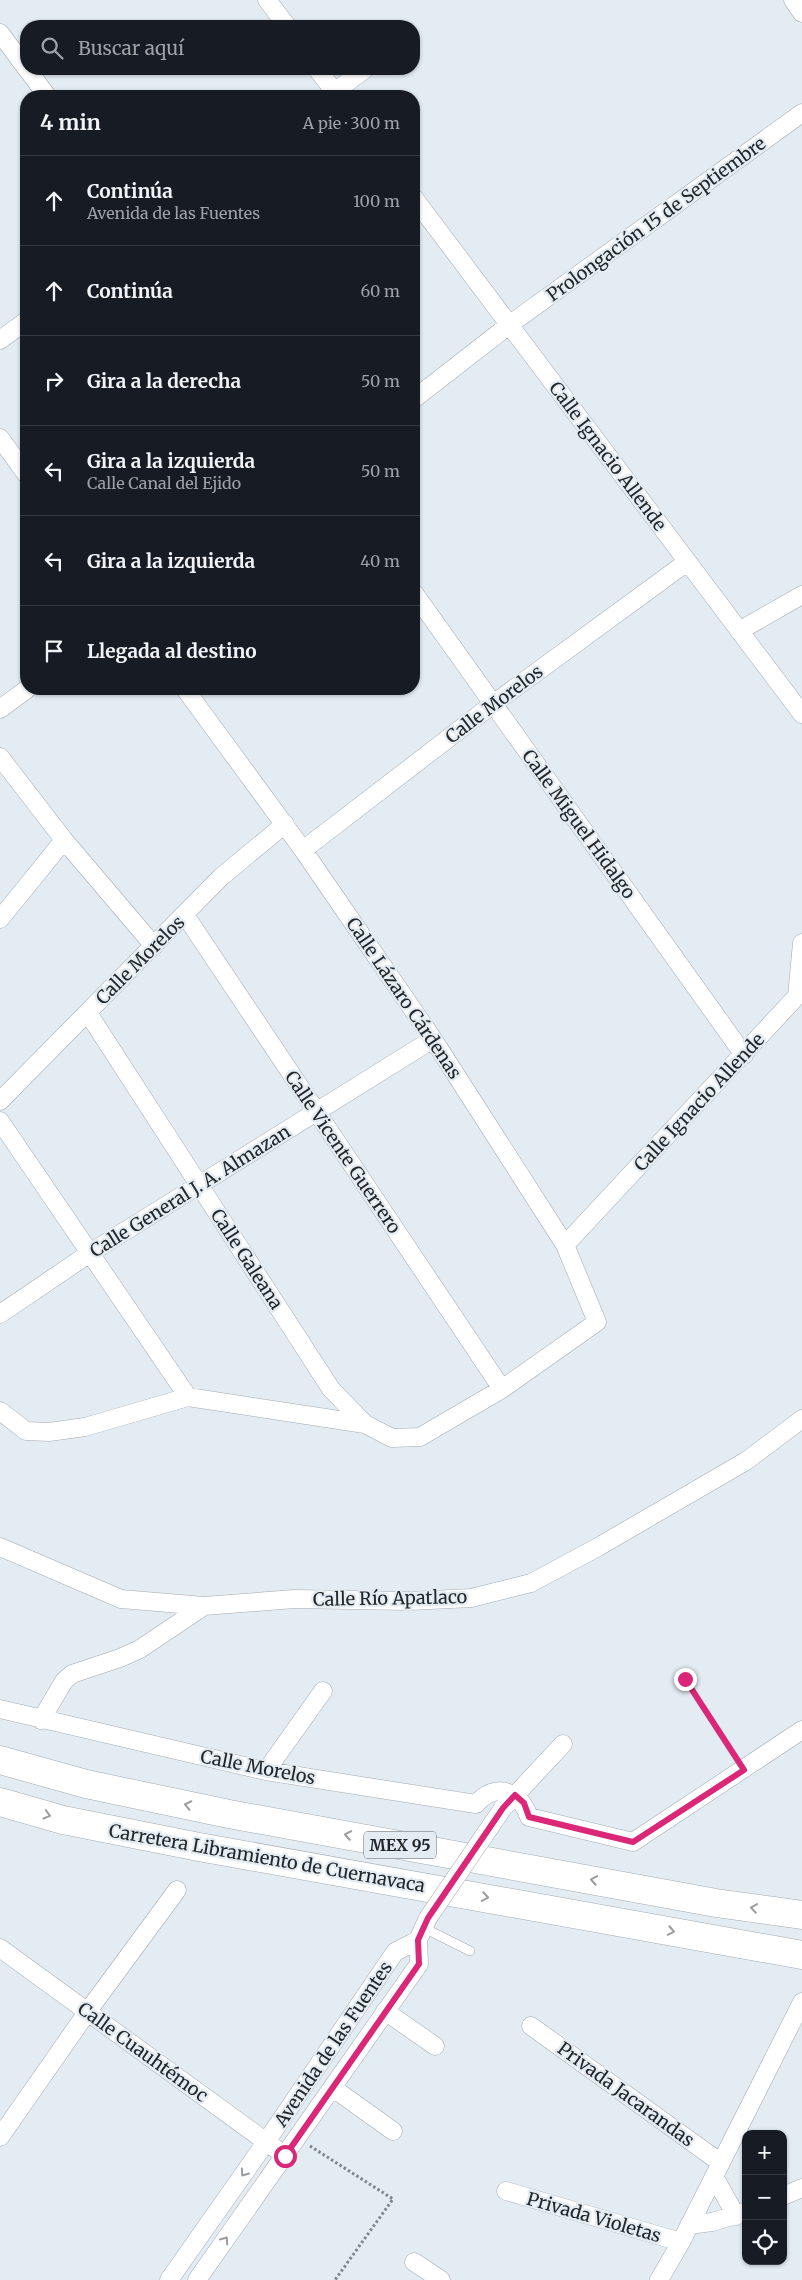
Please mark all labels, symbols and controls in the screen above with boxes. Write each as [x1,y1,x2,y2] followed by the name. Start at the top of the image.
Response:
[20,20,420,75] search box
[38,34,66,62] icon: search
[78,36,184,60] text: Buscar aquí
[40,109,101,136] text: 4 min
[303,113,400,133] text: A pie · 300 m
[542,132,770,306] street label: Prolongación 15 de Septiembre
[87,179,173,203] text: Continúa
[40,187,68,215] icon: ahead
[353,191,400,211] text: 100 m
[87,203,260,223] text: Avenida de las Fuentes
[40,277,68,305] icon: ahead
[87,279,173,303] text: Continúa
[360,281,400,301] text: 60 m
[40,367,68,395] icon: right
[87,369,241,393] text: Gira a la derecha
[361,371,400,391] text: 50 m
[544,377,672,535] street label: Calle Ignacio Allende
[87,449,255,473] text: Gira a la izquierda
[40,457,68,485] icon: left
[361,461,400,481] text: 50 m
[87,473,241,493] text: Calle Canal del Ejido
[40,547,68,575] icon: left
[87,549,255,573] text: Gira a la izquierda
[360,551,400,571] text: 40 m
[40,637,68,665] icon: arrive
[87,639,257,663] text: Llegada al destino
[441,660,548,748] street label: Calle Morelos
[517,745,641,903] street label: Calle Miguel Hidalgo
[91,911,189,1009] street label: Calle Morelos
[341,913,467,1083] street label: Calle Lázaro Cárdenas
[629,1028,769,1176] street label: Calle Ignacio Allende
[280,1066,406,1238] street label: Calle Vicente Guerrero
[85,1120,295,1262] street label: Calle General J. A. Almazan
[206,1204,288,1314] street label: Calle Galeana
[313,1585,467,1611] street label: Calle Río Apatlaco
[674,1668,697,1691] route end
[199,1745,317,1789] street label: Calle Morelos
[184,1800,192,1811] one-way arrow
[42,1810,50,1820] one-way arrow
[107,1819,427,1897] street label: Carretera Libramiento de Cuernavaca
[343,1831,352,1841] one-way arrow
[364,1832,436,1858] road number: MEX 95
[589,1876,598,1886] one-way arrow
[481,1891,489,1901] one-way arrow
[749,1903,757,1914] one-way arrow
[667,1925,676,1936] one-way arrow
[268,1957,397,2132] street label: Avenida de las Fuentes
[73,1997,213,2107] street label: Calle Cuauhtémoc
[553,2037,699,2151] street label: Privada Jacarandas
[742,2130,787,2265] map controls
[742,2130,787,2175] button: +
[274,2145,297,2168] route start
[241,2168,250,2177] one-way arrow
[742,2175,787,2220] button: −
[524,2187,664,2247] street label: Privada Violetas
[742,2220,787,2265] button: locate
[219,2236,228,2246] one-way arrow

